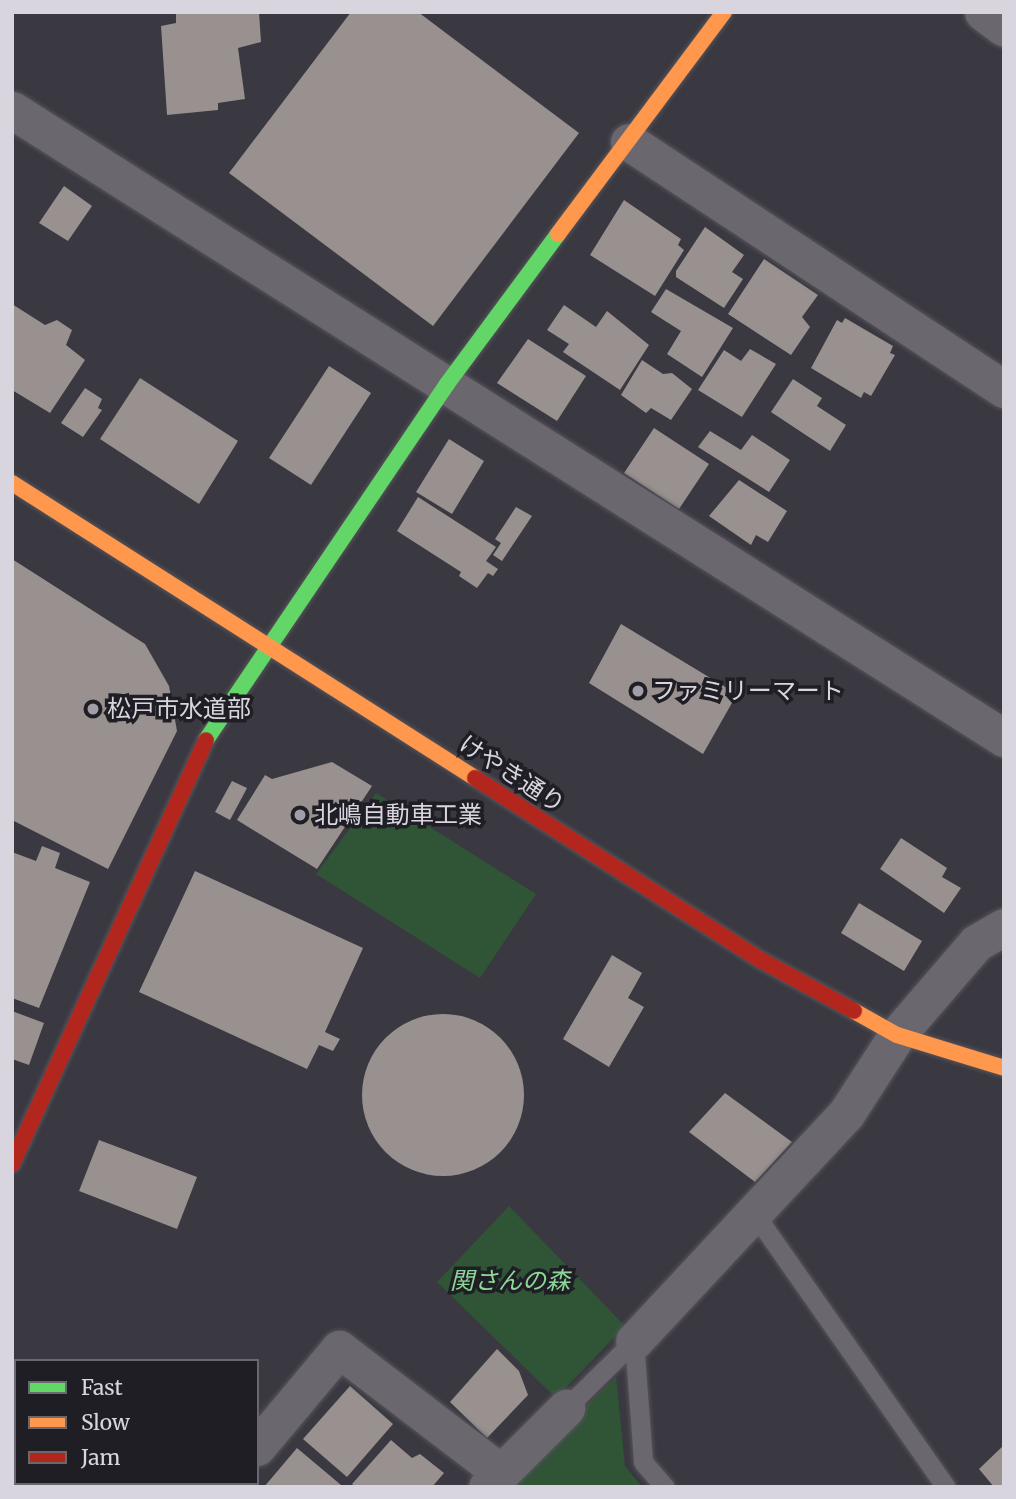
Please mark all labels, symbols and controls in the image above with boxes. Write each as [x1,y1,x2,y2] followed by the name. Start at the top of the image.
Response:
[652,677,844,705] place label: ファミリーマート
[630,683,646,699] marker: ファミリーマート
[107,695,251,723] place label: 松戸市水道部
[85,701,101,717] marker: 松戸市水道部
[454,729,570,819] street label: けやき通り
[314,801,482,829] place label: 北嶋自動車工業
[292,807,308,823] marker: 北嶋自動車工業
[450,1267,570,1295] park label: 関さんの森
[14,1359,259,1485] legend
[81,1374,123,1401] text: Fast
[81,1409,130,1436] text: Slow
[81,1444,120,1471] text: Jam

